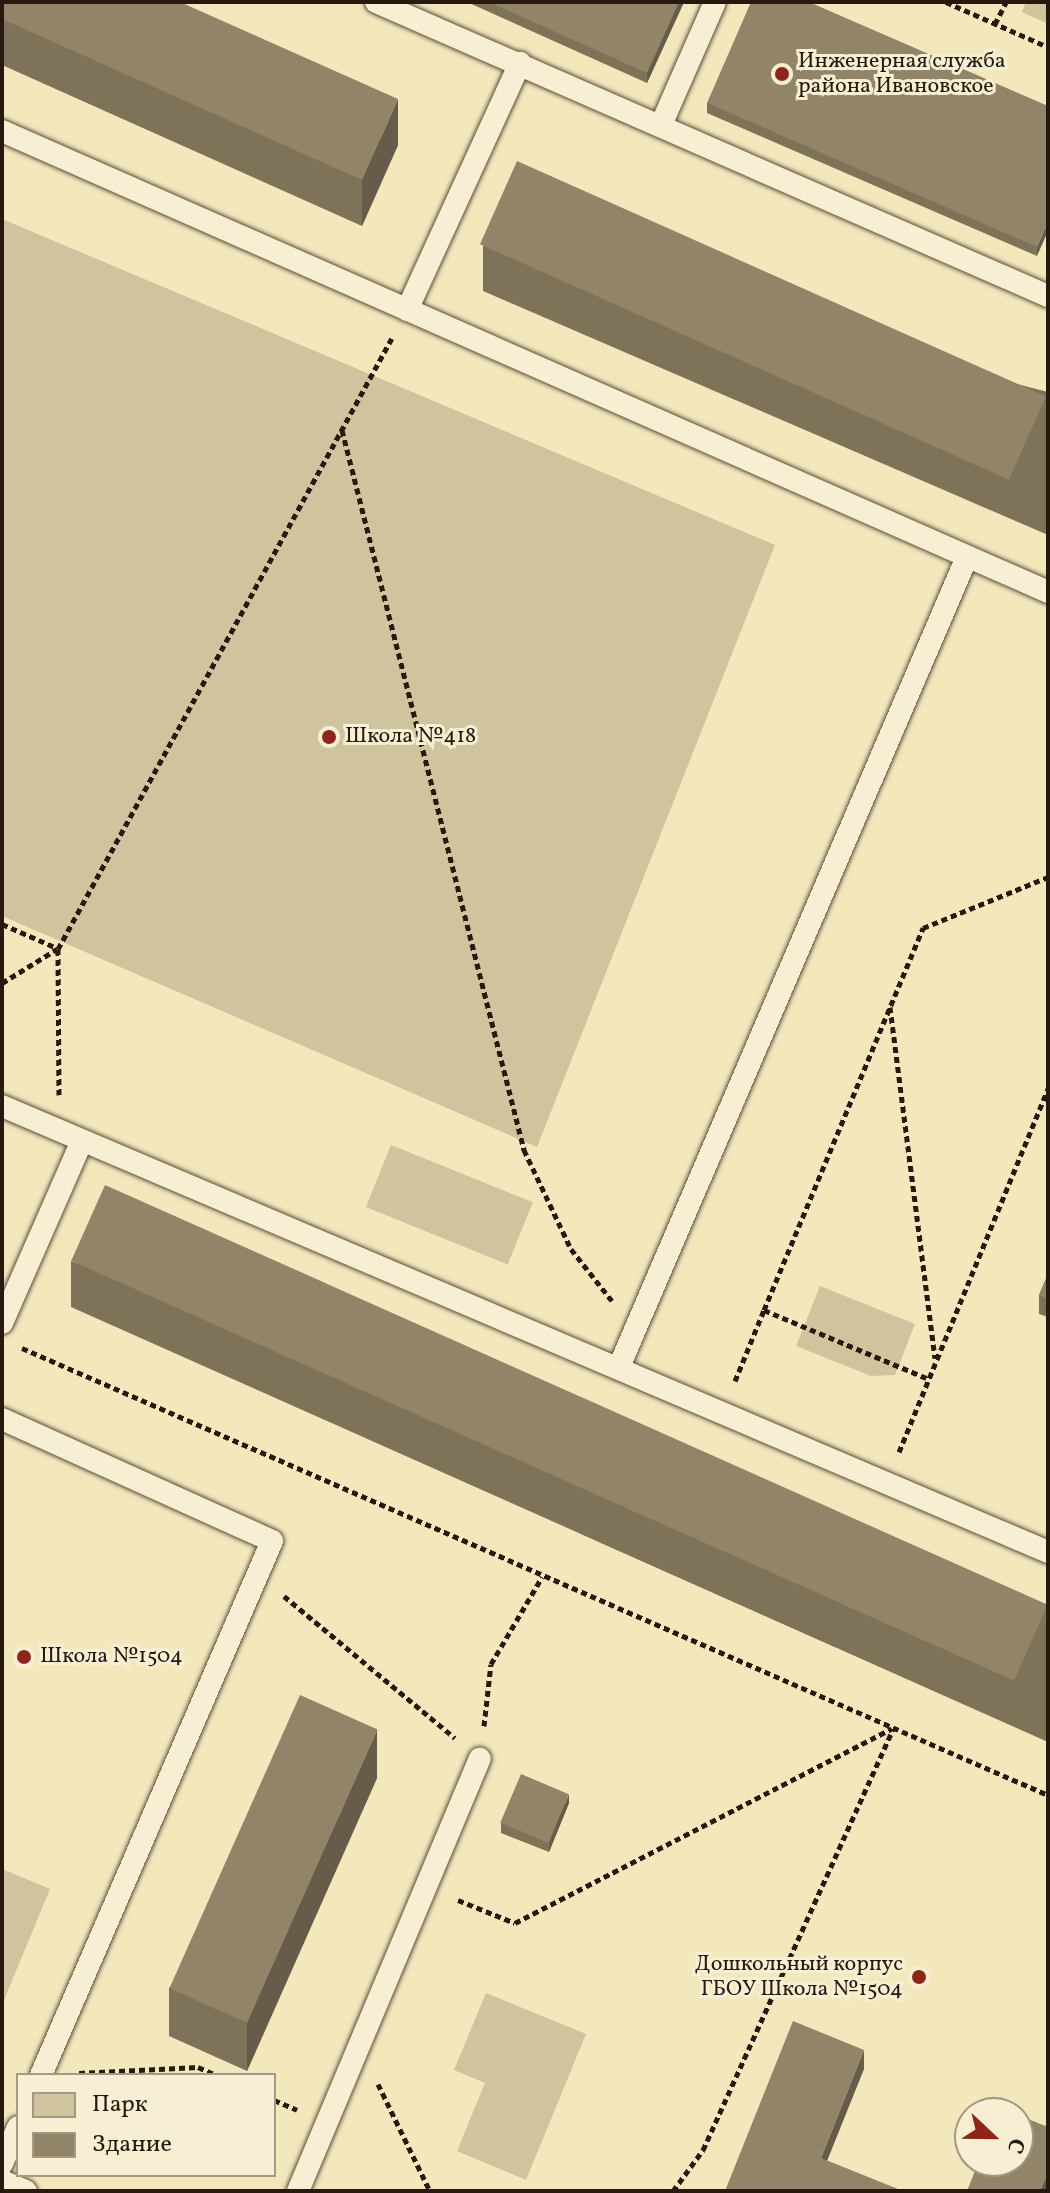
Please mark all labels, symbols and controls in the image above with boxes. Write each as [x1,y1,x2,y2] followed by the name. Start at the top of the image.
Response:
[798,48,1006,100] place label: Инженерная служба района Ивановское
[773,65,791,83] marker: Инженерная служба района Ивановское
[345,724,476,750] place label: Школа №418
[320,728,338,746] marker: Школа №418
[40,1644,183,1670] place label: Школа №1504
[15,1648,33,1666] marker: Школа №1504
[695,1951,903,2002] place label: Дошкольный корпус ГБОУ Школа №1504
[910,1968,928,1986] marker: Дошкольный корпус ГБОУ Школа №1504
[16,2073,276,2177] legend
[92,2088,148,2122] text: Парк
[954,2097,1034,2177] north arrow
[92,2128,172,2162] text: Здание
[998,2133,1032,2158] text: С

